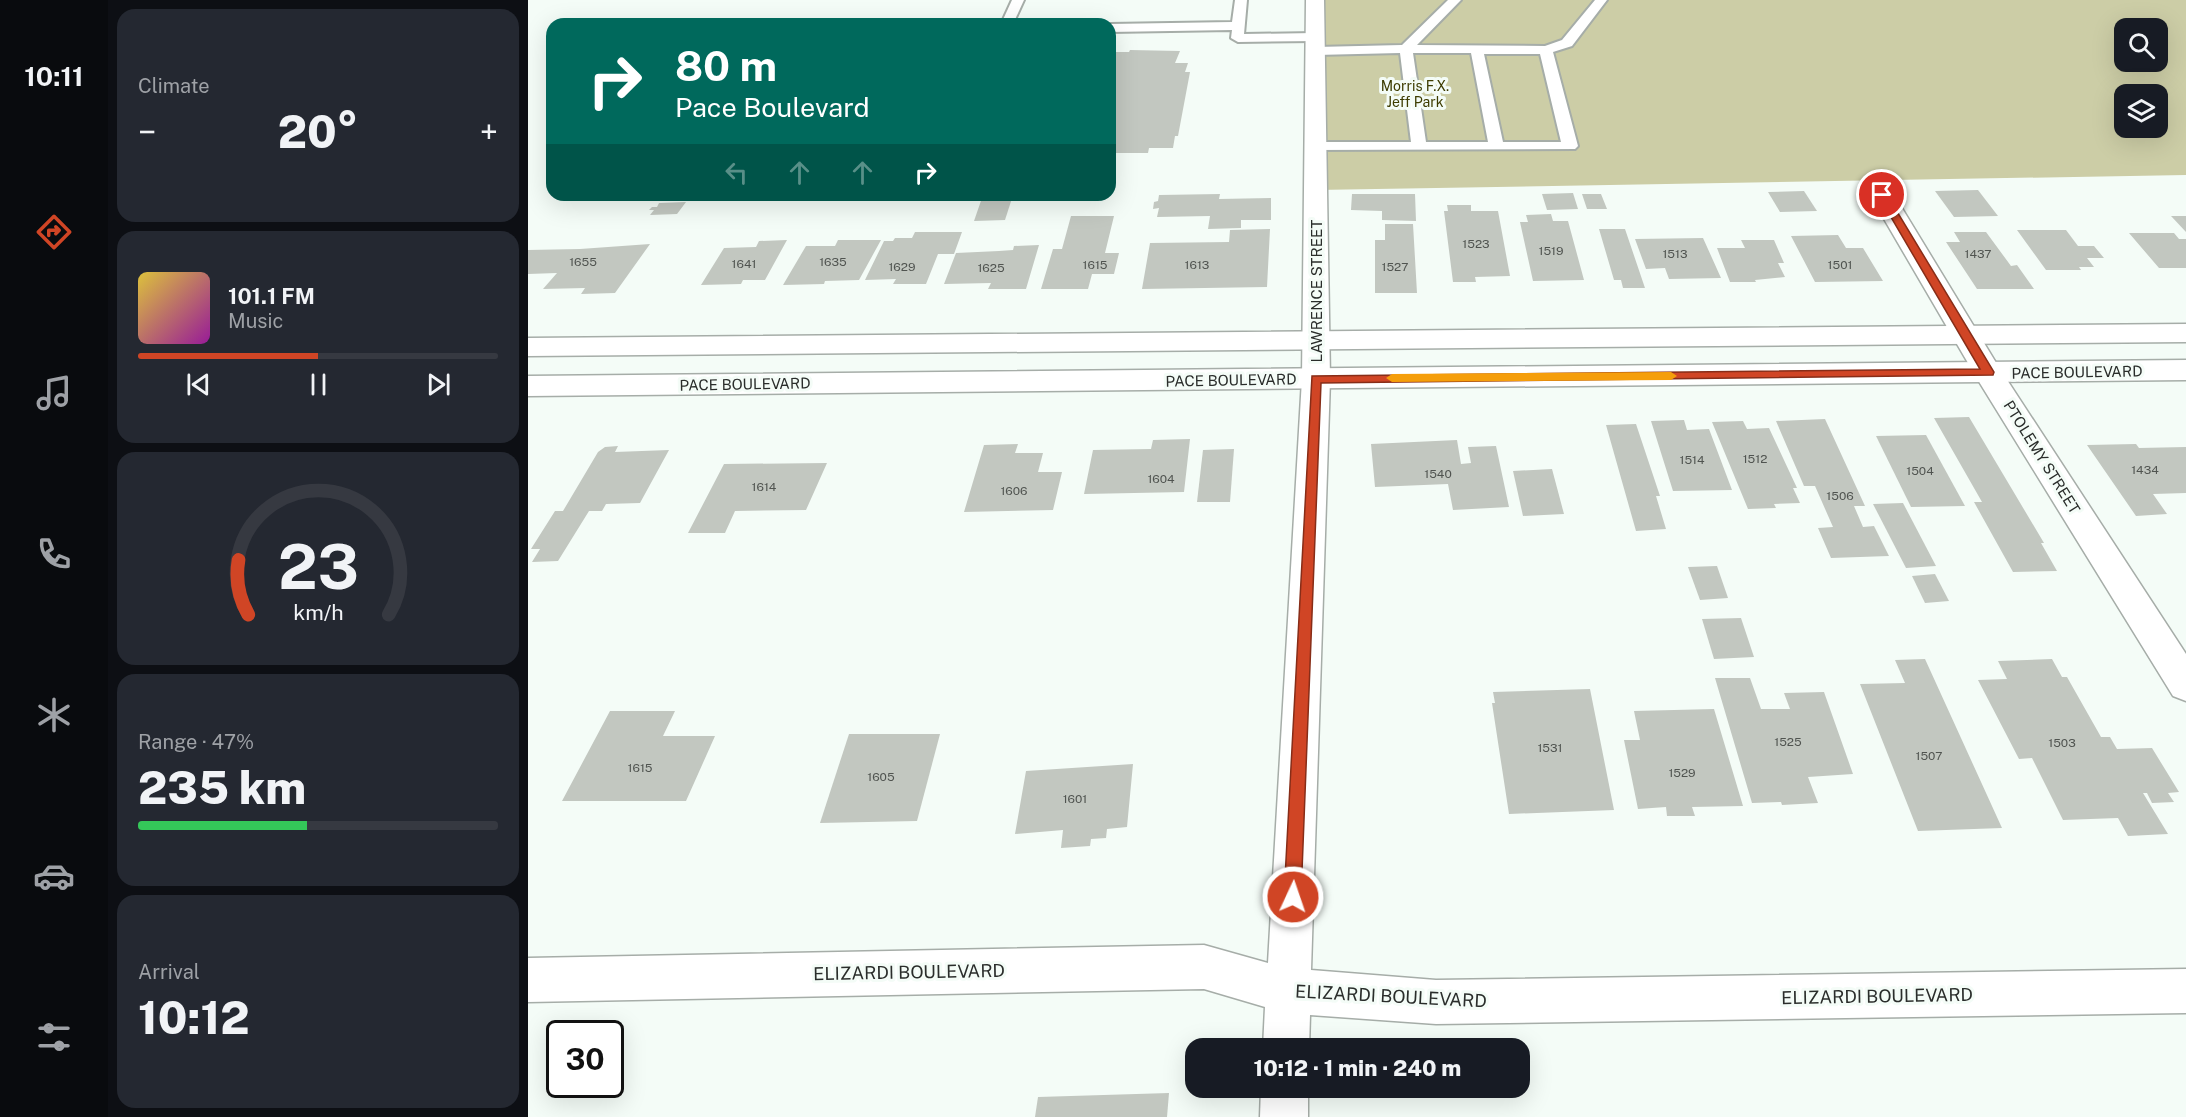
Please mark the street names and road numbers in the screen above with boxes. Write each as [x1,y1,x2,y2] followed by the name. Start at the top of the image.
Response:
[1308,219,1325,363] street label: LAWRENCE STREET
[2011,362,2143,382] street label: PACE BOULEVARD
[1165,370,1297,390] street label: PACE BOULEVARD
[679,374,811,394] street label: PACE BOULEVARD
[2000,397,2084,517] street label: PTOLEMY STREET
[813,960,1005,984] street label: ELIZARDI BOULEVARD
[1295,980,1487,1012] street label: ELIZARDI BOULEVARD
[1781,984,1973,1008] street label: ELIZARDI BOULEVARD

